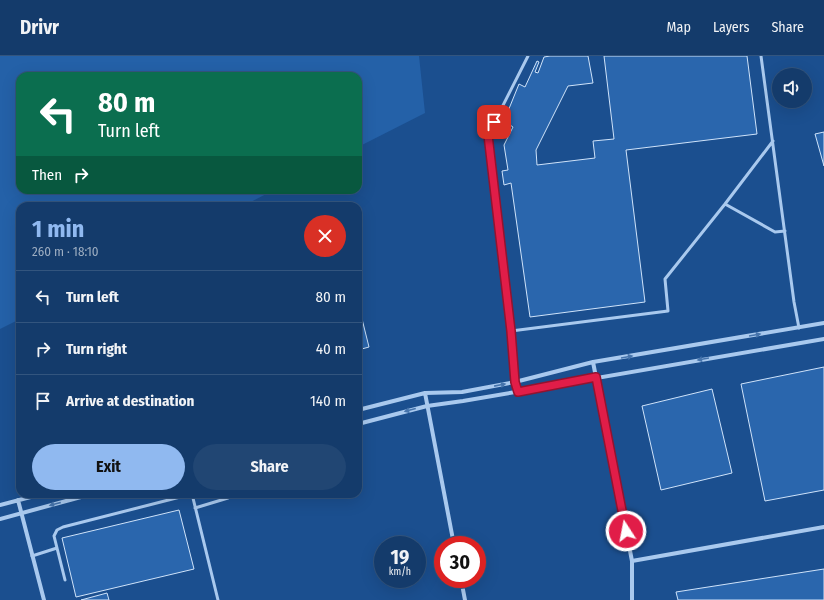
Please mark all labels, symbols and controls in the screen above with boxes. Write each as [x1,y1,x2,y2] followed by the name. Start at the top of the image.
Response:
[20,16,59,39] text: Drivr
[667,19,691,36] text: Map
[713,19,749,36] text: Layers
[771,19,804,36] text: Share
[772,68,812,108] map controls
[772,68,812,108] button: sound
[98,86,155,119] text: 80 m
[32,88,84,140] icon: left
[477,105,511,139] pin
[483,111,505,133] icon: arrive
[98,120,160,142] text: Turn left
[70,164,92,186] icon: right
[32,166,62,184] text: Then
[32,215,84,243] text: 1 min
[304,215,346,257] button: close
[32,244,99,259] text: 260 m · 18:10
[32,286,54,308] icon: left
[66,288,119,306] text: Turn left
[316,288,346,306] text: 80 m
[749,332,761,338] one-way arrow
[32,338,54,360] icon: right
[66,340,127,358] text: Turn right
[316,340,346,358] text: 40 m
[621,354,633,360] one-way arrow
[697,357,709,363] one-way arrow
[494,382,506,388] one-way arrow
[32,390,54,412] icon: arrive
[66,392,194,410] text: Arrive at destination
[310,392,346,410] text: 140 m
[404,407,416,413] one-way arrow
[32,444,185,490] button: Exit
[193,444,346,490] button: Share
[49,501,61,507] one-way arrow
[605,510,647,552] position arrow
[434,536,486,588] speed limit sign: 30
[391,545,409,569] text: 19
[389,566,411,578] text: km/h

